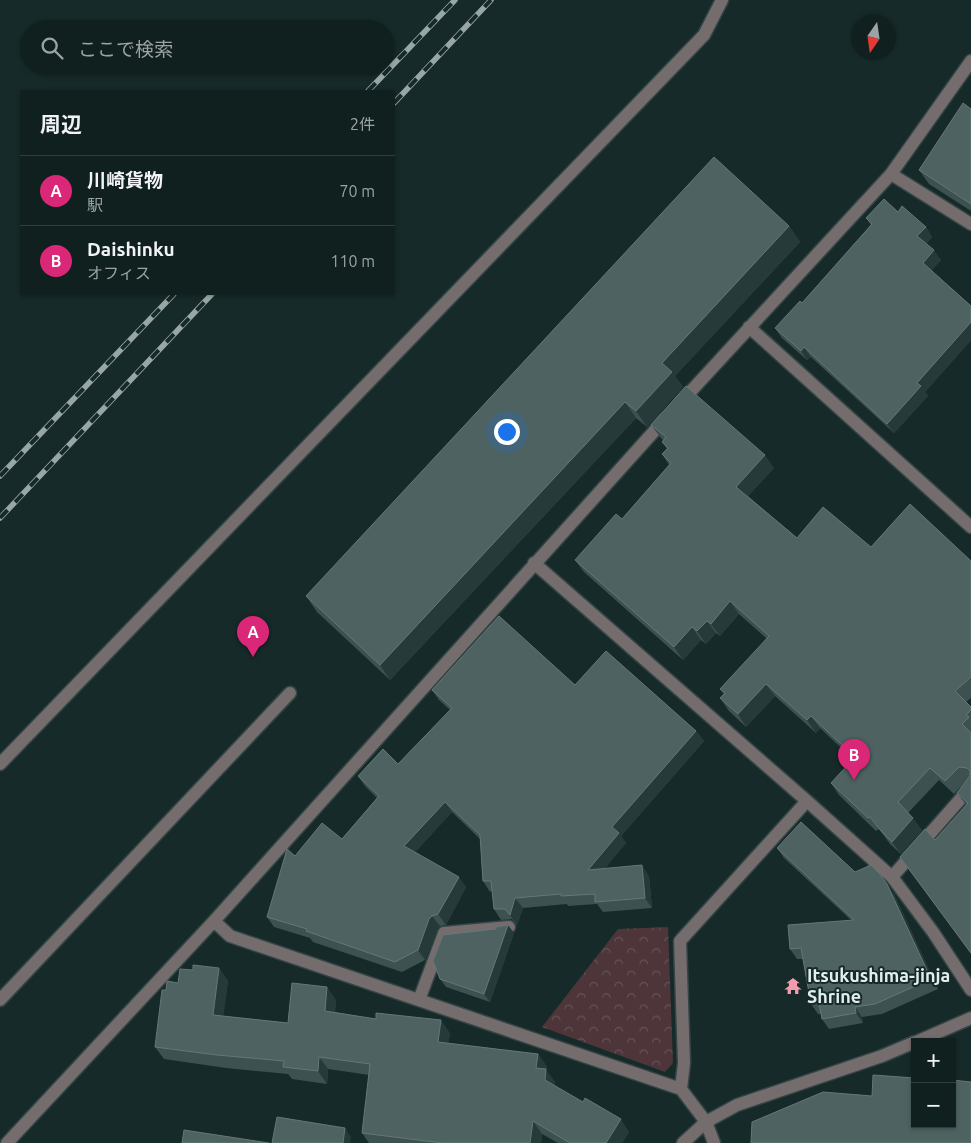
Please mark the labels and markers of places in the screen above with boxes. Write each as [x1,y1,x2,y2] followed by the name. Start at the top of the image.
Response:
[237,616,269,657] pin: A
[838,739,870,780] pin: B
[807,965,950,1006] place label: Itsukushima-jinja Shrine
[783,976,803,996] temple icon: Itsukushima-jinja Shrine

